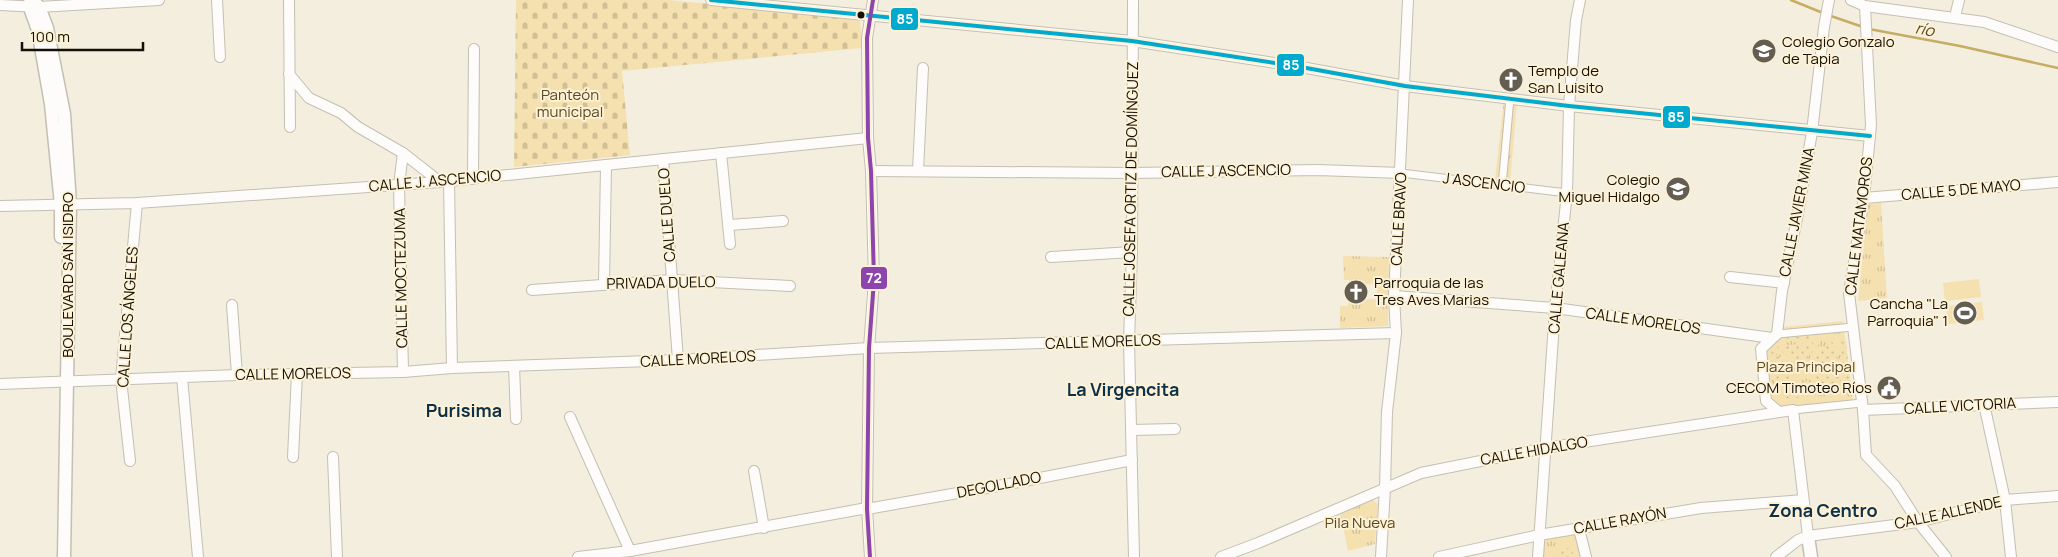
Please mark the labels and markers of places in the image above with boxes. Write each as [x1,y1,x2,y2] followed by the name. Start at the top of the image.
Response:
[856,10,866,20] unlabelled marker
[1782,31,1895,69] place label: Colegio Gonzalo de Tapia
[1751,38,1777,64] school or university icon: Colegio Gonzalo de Tapia
[1528,60,1604,98] place label: Templo de San Luisito
[1498,67,1524,93] church icon: Templo de San Luisito
[1559,169,1660,207] place label: Colegio Miguel Hidalgo
[1665,176,1691,202] school or university icon: Colegio Miguel Hidalgo
[1374,272,1489,310] place label: Parroquia de las Tres Aves Marias
[1343,279,1369,305] church icon: Parroquia de las Tres Aves Marias
[1867,293,1948,331] place label: Cancha "La Parroquia" 1
[1952,300,1978,326] sports icon: Cancha "La Parroquia" 1
[1876,375,1902,401] public building icon: CECOM Timoteo Ríos
[1726,377,1872,398] place label: CECOM Timoteo Ríos

